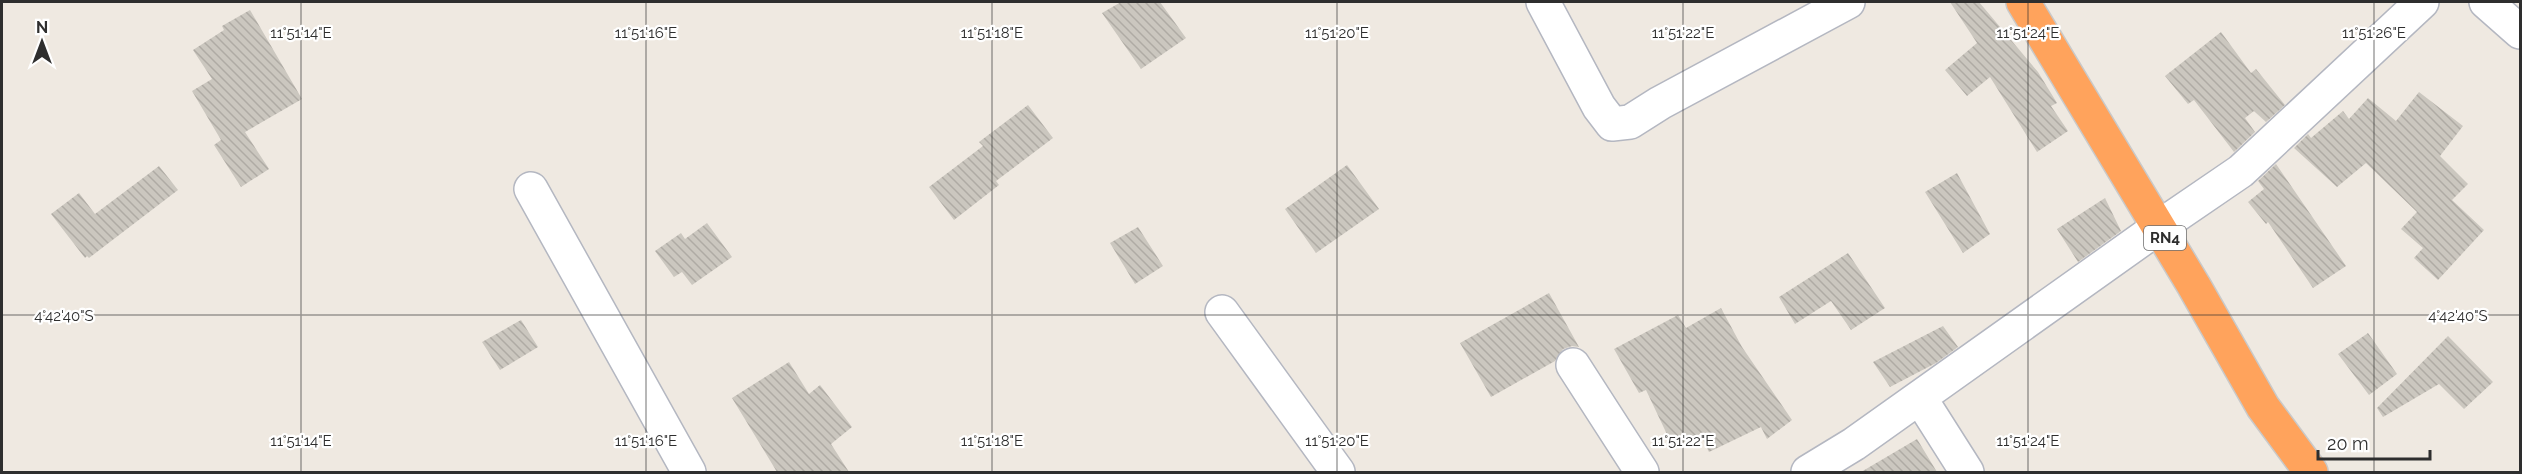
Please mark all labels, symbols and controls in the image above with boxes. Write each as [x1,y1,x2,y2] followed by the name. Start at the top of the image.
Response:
[12,12,72,72] north arrow
[36,18,48,37] text: N
[270,24,332,42] text: 11°51'14"E
[615,24,677,42] text: 11°51'16"E
[961,24,1023,42] text: 11°51'18"E
[1305,24,1369,42] text: 11°51'20"E
[1652,24,1714,42] text: 11°51'22"E
[1997,24,2059,42] text: 11°51'24"E
[2342,24,2406,42] text: 11°51'26"E
[2144,226,2186,250] road number: RN4
[34,307,94,325] text: 4°42'40"S
[2428,307,2488,325] text: 4°42'40"S
[2318,423,2430,461] scale bar
[270,432,332,450] text: 11°51'14"E
[615,432,677,450] text: 11°51'16"E
[961,432,1023,450] text: 11°51'18"E
[1305,432,1369,450] text: 11°51'20"E
[1652,432,1714,450] text: 11°51'22"E
[1997,432,2059,450] text: 11°51'24"E
[2327,433,2369,454] text: 20 m

